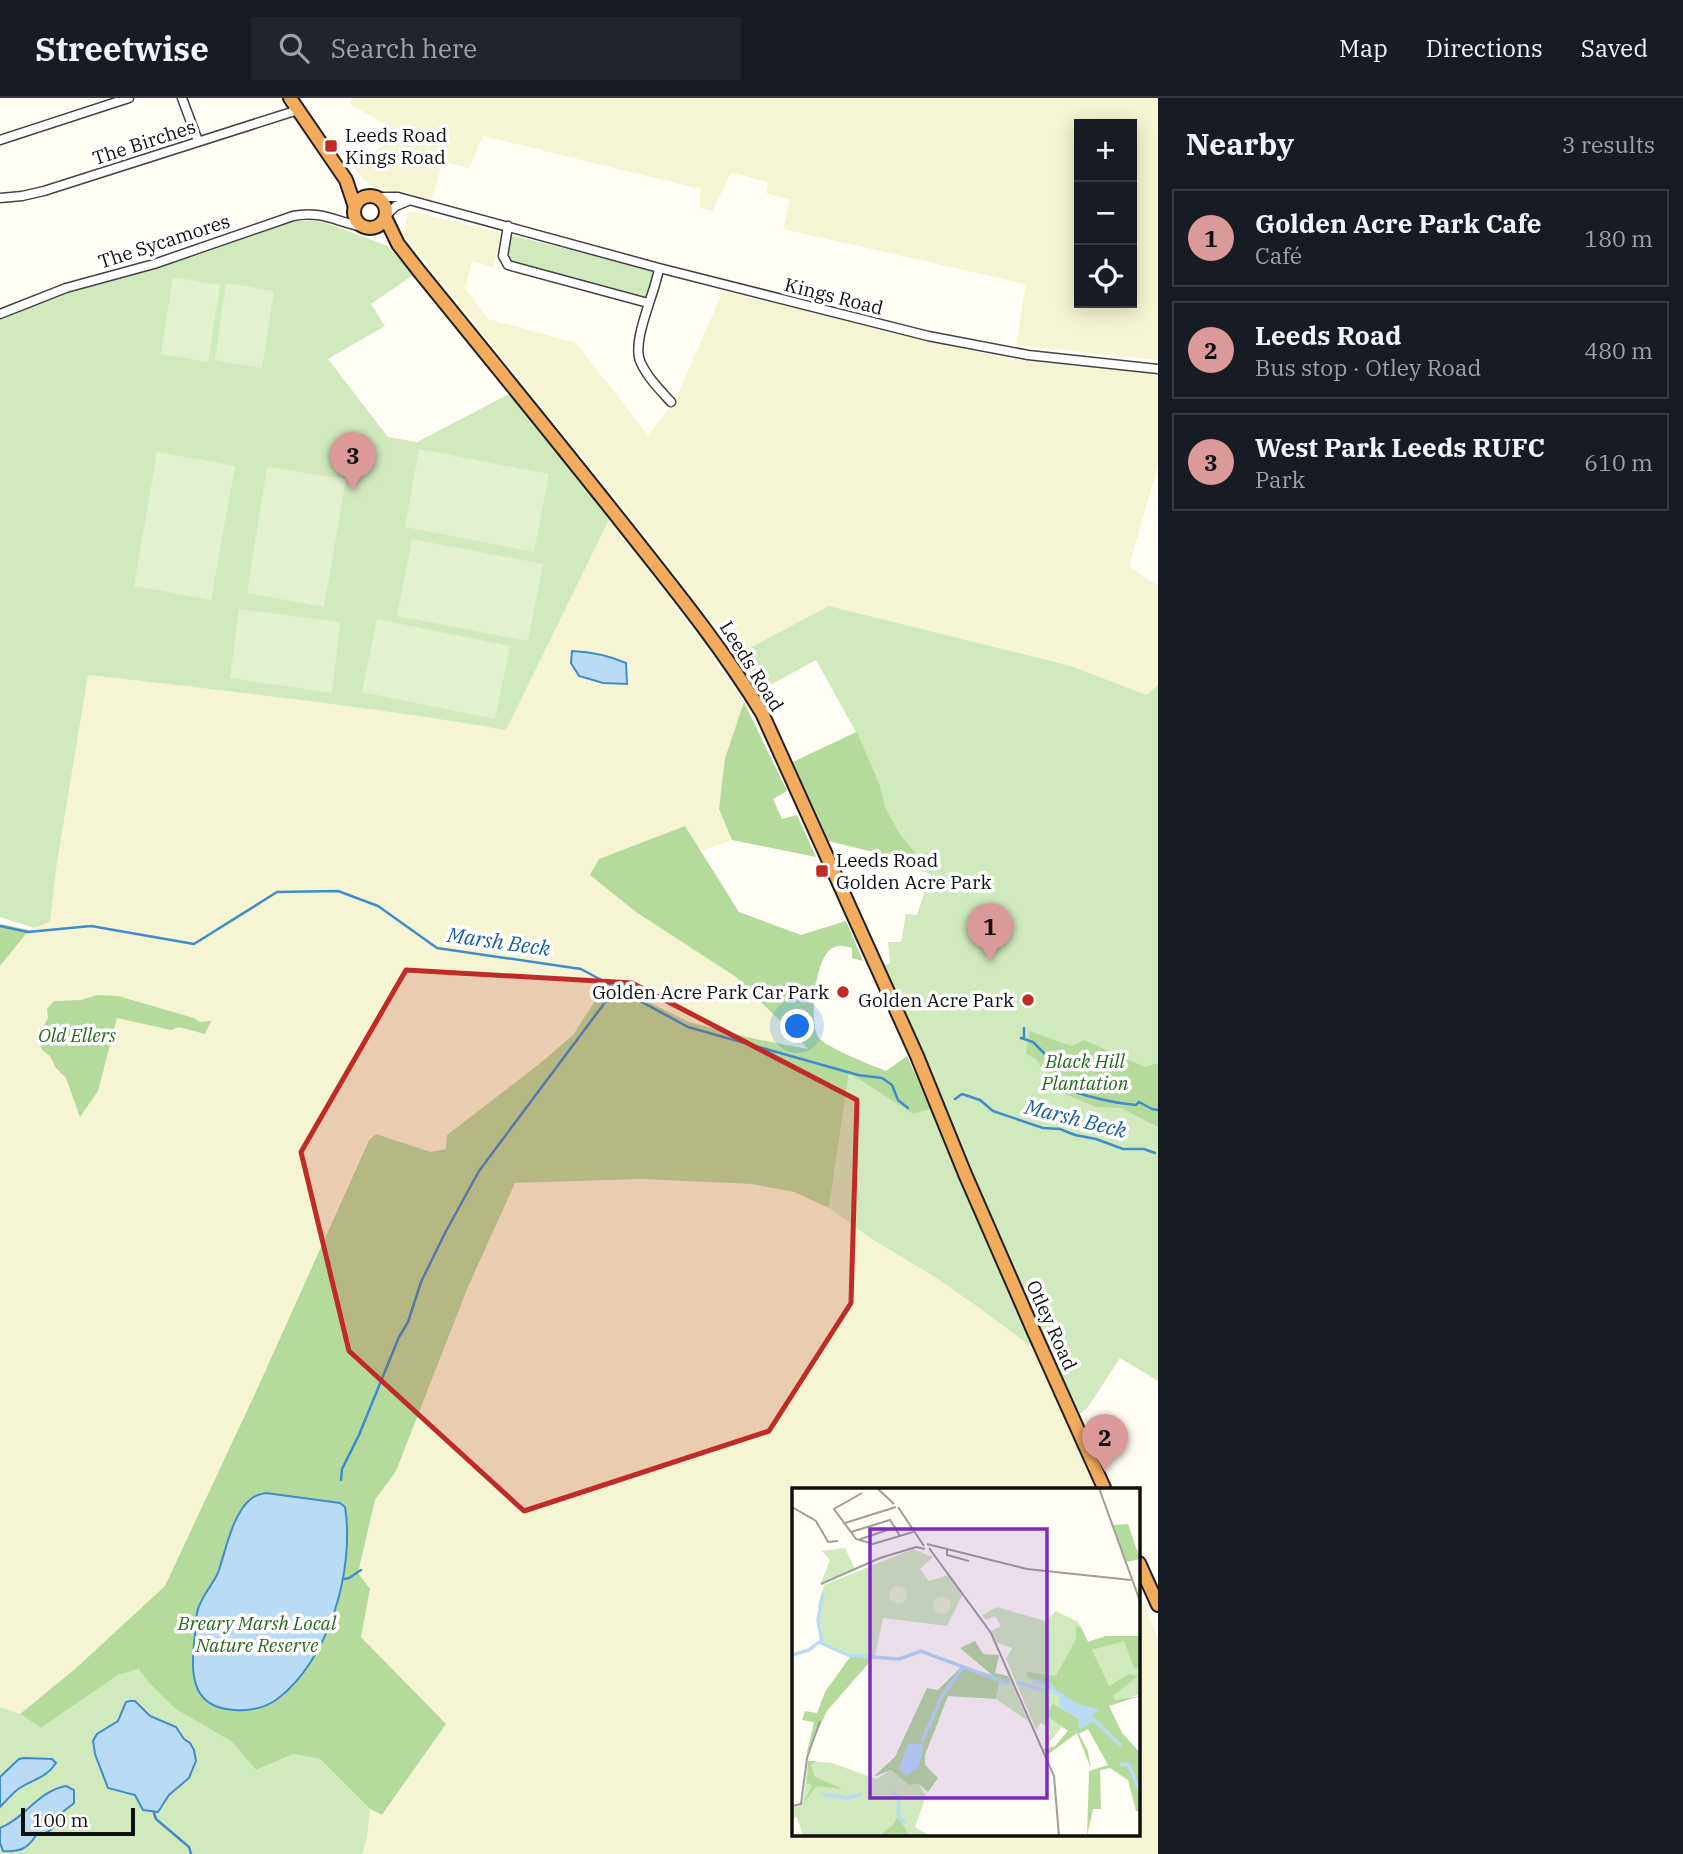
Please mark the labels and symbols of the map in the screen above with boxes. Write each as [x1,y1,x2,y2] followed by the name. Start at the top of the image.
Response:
[89,114,199,170] street label: The Birches
[345,123,447,169] place label: Leeds Road Kings Road
[323,138,339,154] marker: Leeds Road Kings Road
[95,208,233,274] street label: The Sycamores
[782,272,886,320] street label: Kings Road
[330,432,376,490] pin: 3
[715,616,789,716] street label: Leeds Road
[836,848,992,894] place label: Leeds Road Golden Acre Park
[814,863,830,879] marker: Leeds Road Golden Acre Park
[967,903,1013,961] pin: 1
[445,920,553,962] water label: Marsh Beck
[592,980,829,1004] place label: Golden Acre Park Car Park
[835,984,851,1000] marker: Golden Acre Park Car Park
[858,988,1014,1012] place label: Golden Acre Park
[1020,992,1036,1008] marker: Golden Acre Park
[780,1009,814,1043] your location
[38,1023,116,1047] park label: Old Ellers
[1040,1049,1129,1095] park label: Black Hill Plantation
[1021,1092,1130,1144] water label: Marsh Beck
[1022,1276,1082,1374] street label: Otley Road
[1082,1414,1128,1472] pin: 2
[792,1488,1140,1836] inset map
[177,1611,337,1657] park label: Breary Marsh Local Nature Reserve
[21,1805,135,1837] scale bar

